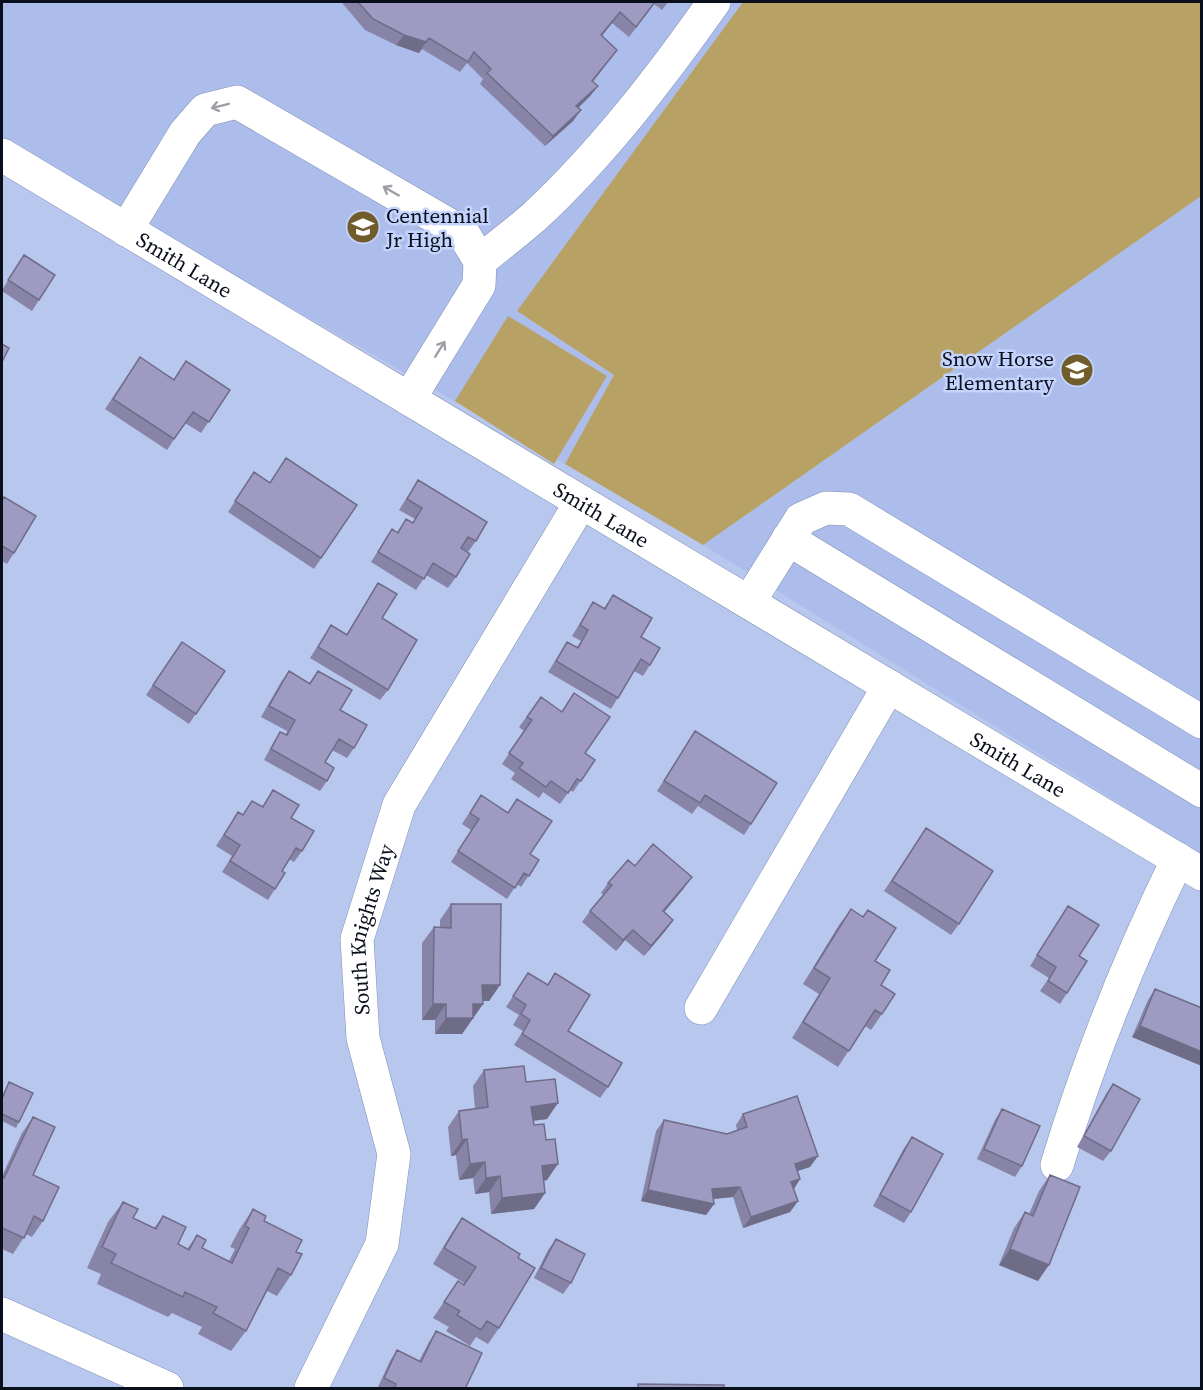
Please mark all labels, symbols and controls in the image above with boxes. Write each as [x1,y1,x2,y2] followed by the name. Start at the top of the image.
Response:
[211,101,230,113] one-way arrow
[383,185,400,197] one-way arrow
[385,201,489,254] place label: Centennial Jr High
[345,209,381,245] school or university icon: Centennial Jr High
[131,225,238,304] street label: Smith Lane
[435,341,447,358] one-way arrow
[942,344,1054,397] place label: Snow Horse Elementary
[1059,352,1095,388] school or university icon: Snow Horse Elementary
[548,474,655,554] street label: Smith Lane
[965,724,1072,804] street label: Smith Lane
[342,840,401,1016] street label: South Knights Way

